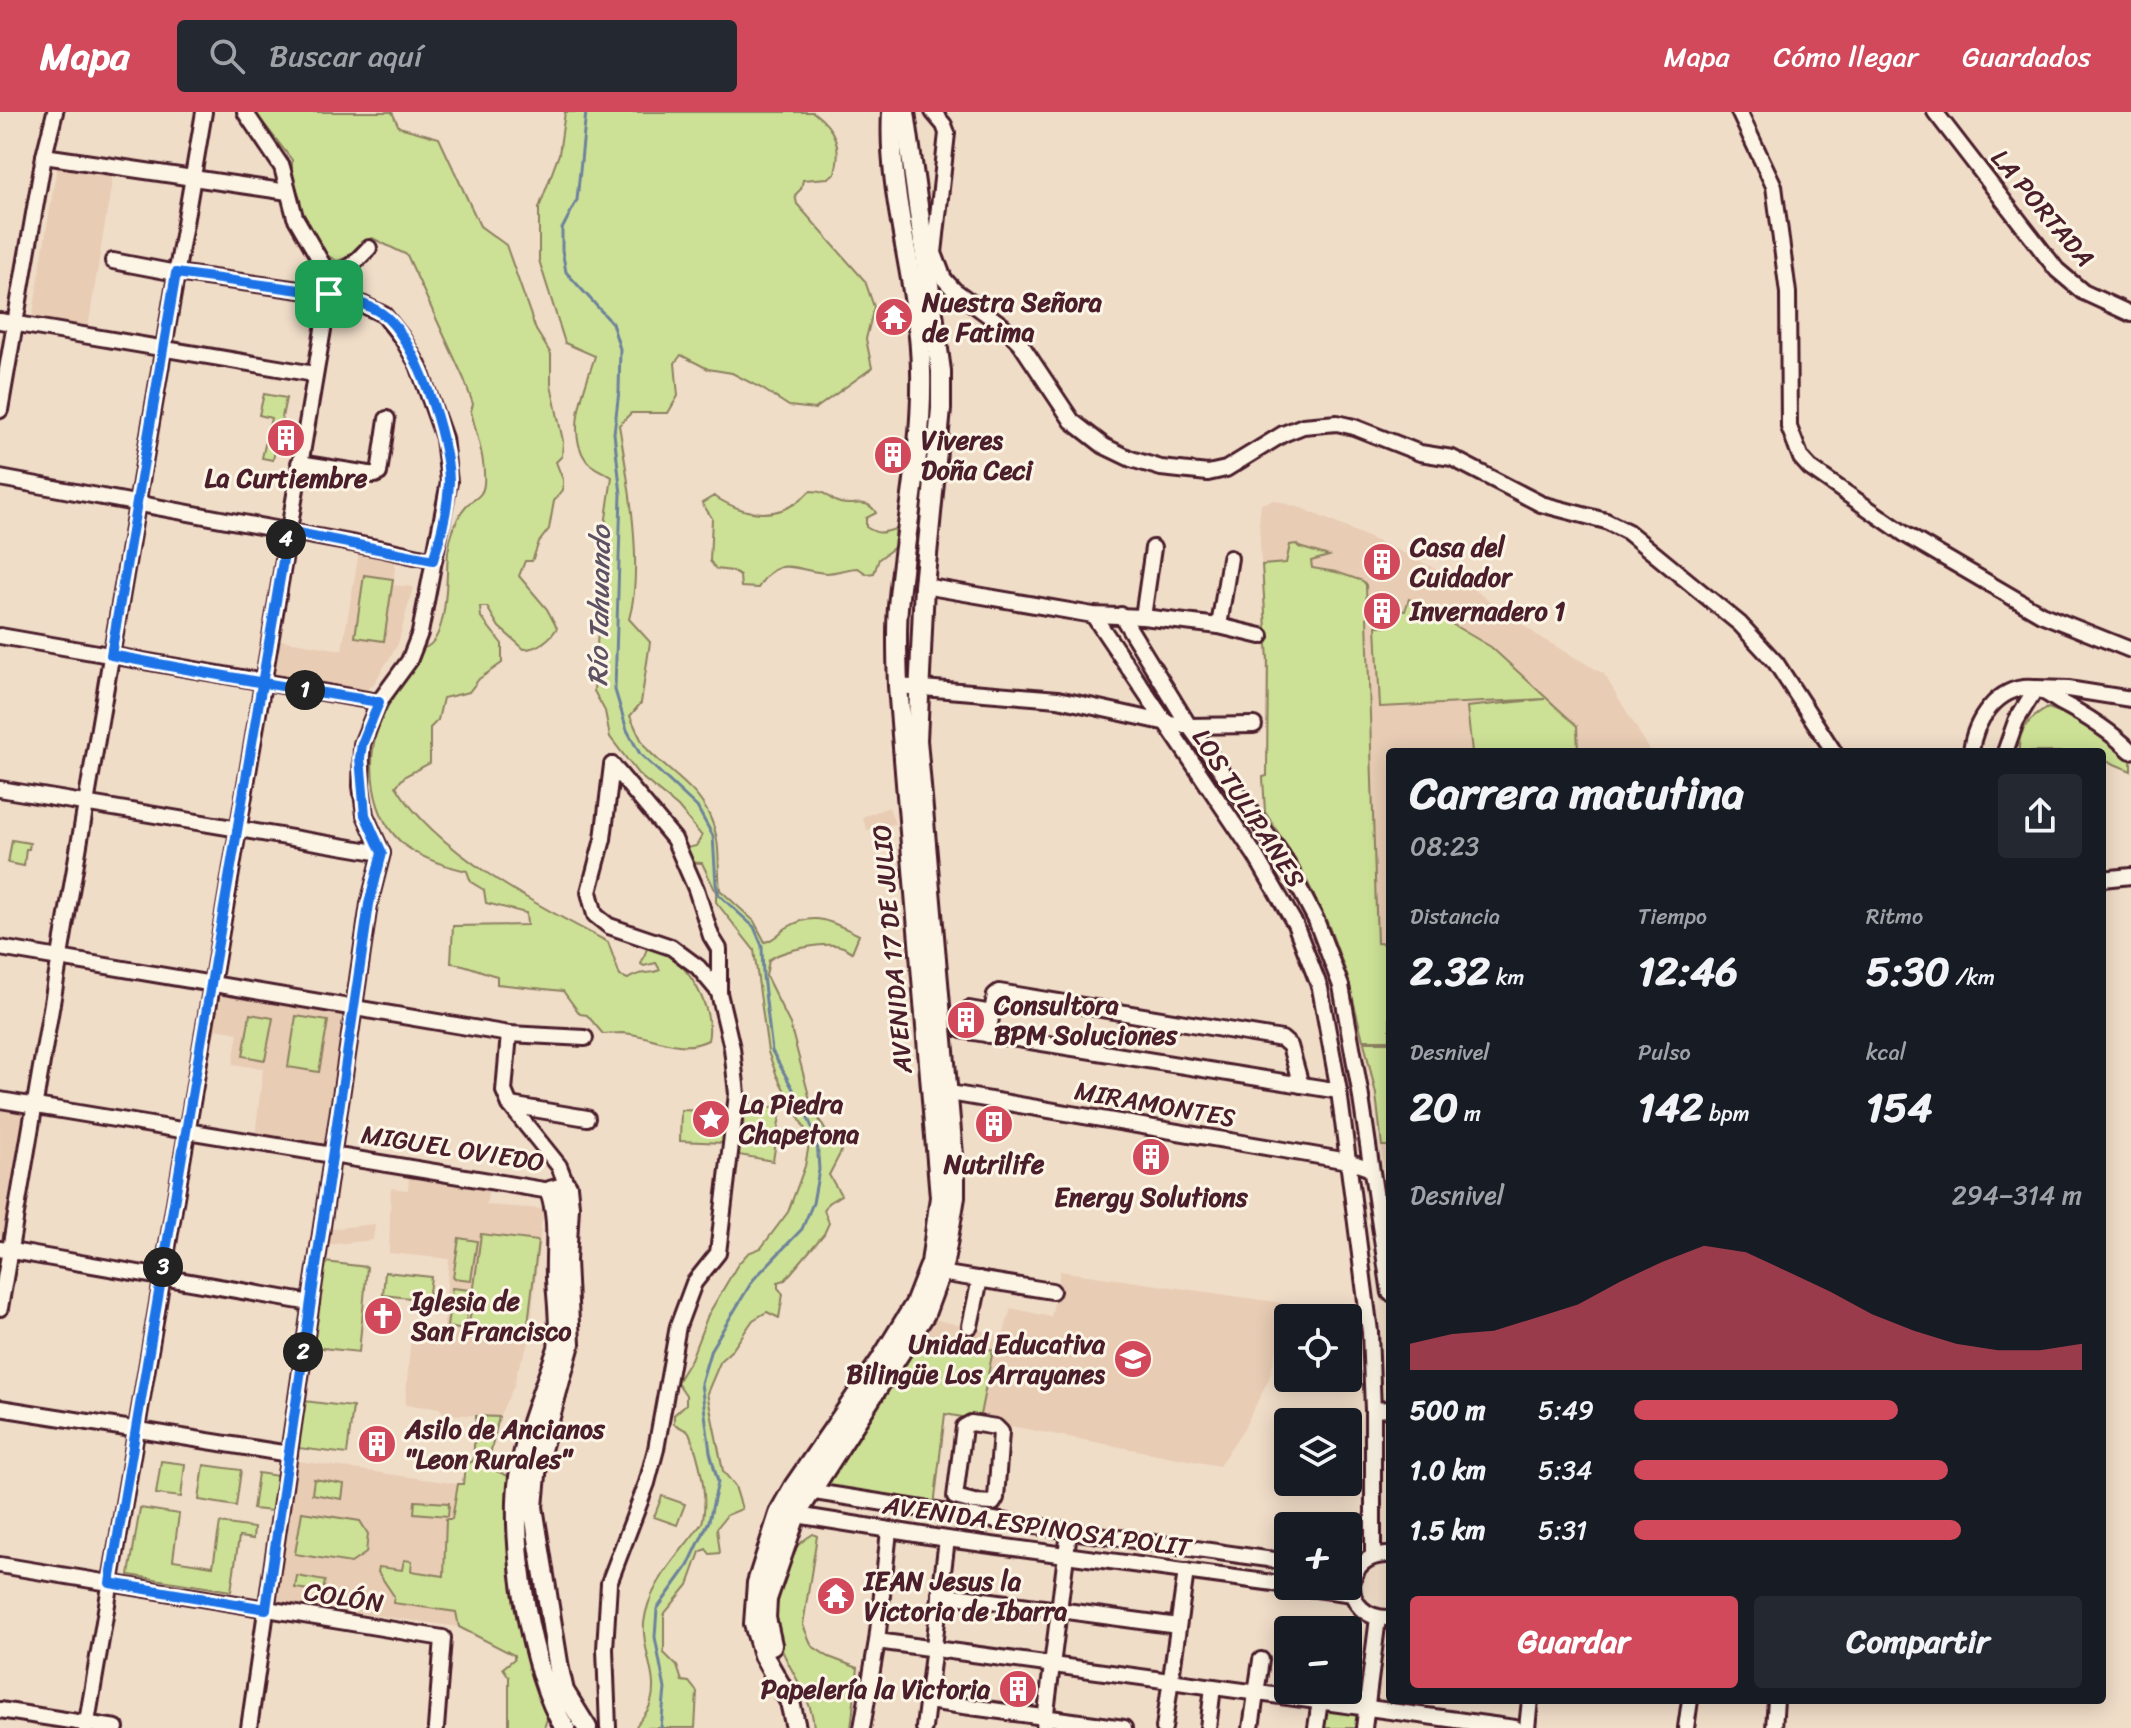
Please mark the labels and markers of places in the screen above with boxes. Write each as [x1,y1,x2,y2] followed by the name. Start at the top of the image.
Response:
[295,260,363,328] pin
[921,279,1103,355] place label: Nuestra Señora de Fatima
[873,296,915,338] temple icon: Nuestra Señora de Fatima
[265,417,307,459] building icon: La Curtiembre
[921,417,1034,493] place label: Viveres Doña Ceci
[872,434,914,476] building icon: Viveres Doña Ceci
[205,455,368,501] place label: La Curtiembre
[266,519,306,559] pin: 4
[1409,524,1514,600] place label: Casa del Cuidador
[1361,541,1403,583] building icon: Casa del Cuidador
[1408,588,1566,634] place label: Invernadero 1
[1361,590,1403,632] building icon: Invernadero 1
[285,670,325,710] pin: 1
[993,982,1178,1058] place label: Consultora BPM Soluciones
[945,999,987,1041] building icon: Consultora BPM Soluciones
[738,1081,859,1157] place label: La Piedra Chapetona
[690,1098,732,1140] place icon: La Piedra Chapetona
[973,1103,1015,1145] building icon: Nutrilife
[1130,1136,1172,1178] building icon: Energy Solutions
[943,1141,1045,1187] place label: Nutrilife
[1054,1174,1249,1220] place label: Energy Solutions
[143,1247,183,1287] pin: 3
[409,1278,572,1354] place label: Iglesia de San Francisco
[362,1295,404,1337] church icon: Iglesia de San Francisco
[847,1321,1106,1397] place label: Unidad Educativa Bilingüe Los Arrayanes
[283,1332,323,1372] pin: 2
[1112,1338,1154,1380] school or university icon: Unidad Educativa Bilingüe Los Arrayanes
[404,1406,606,1482] place label: Asilo de Ancianos "Leon Rurales"
[356,1423,398,1465] building icon: Asilo de Ancianos "Leon Rurales"
[862,1558,1067,1634] place label: IEAN Jesus la Victoria de Ibarra
[815,1575,857,1617] temple icon: IEAN Jesus la Victoria de Ibarra
[761,1666,991,1712] place label: Papelería la Victoria
[997,1668,1039,1710] building icon: Papelería la Victoria

